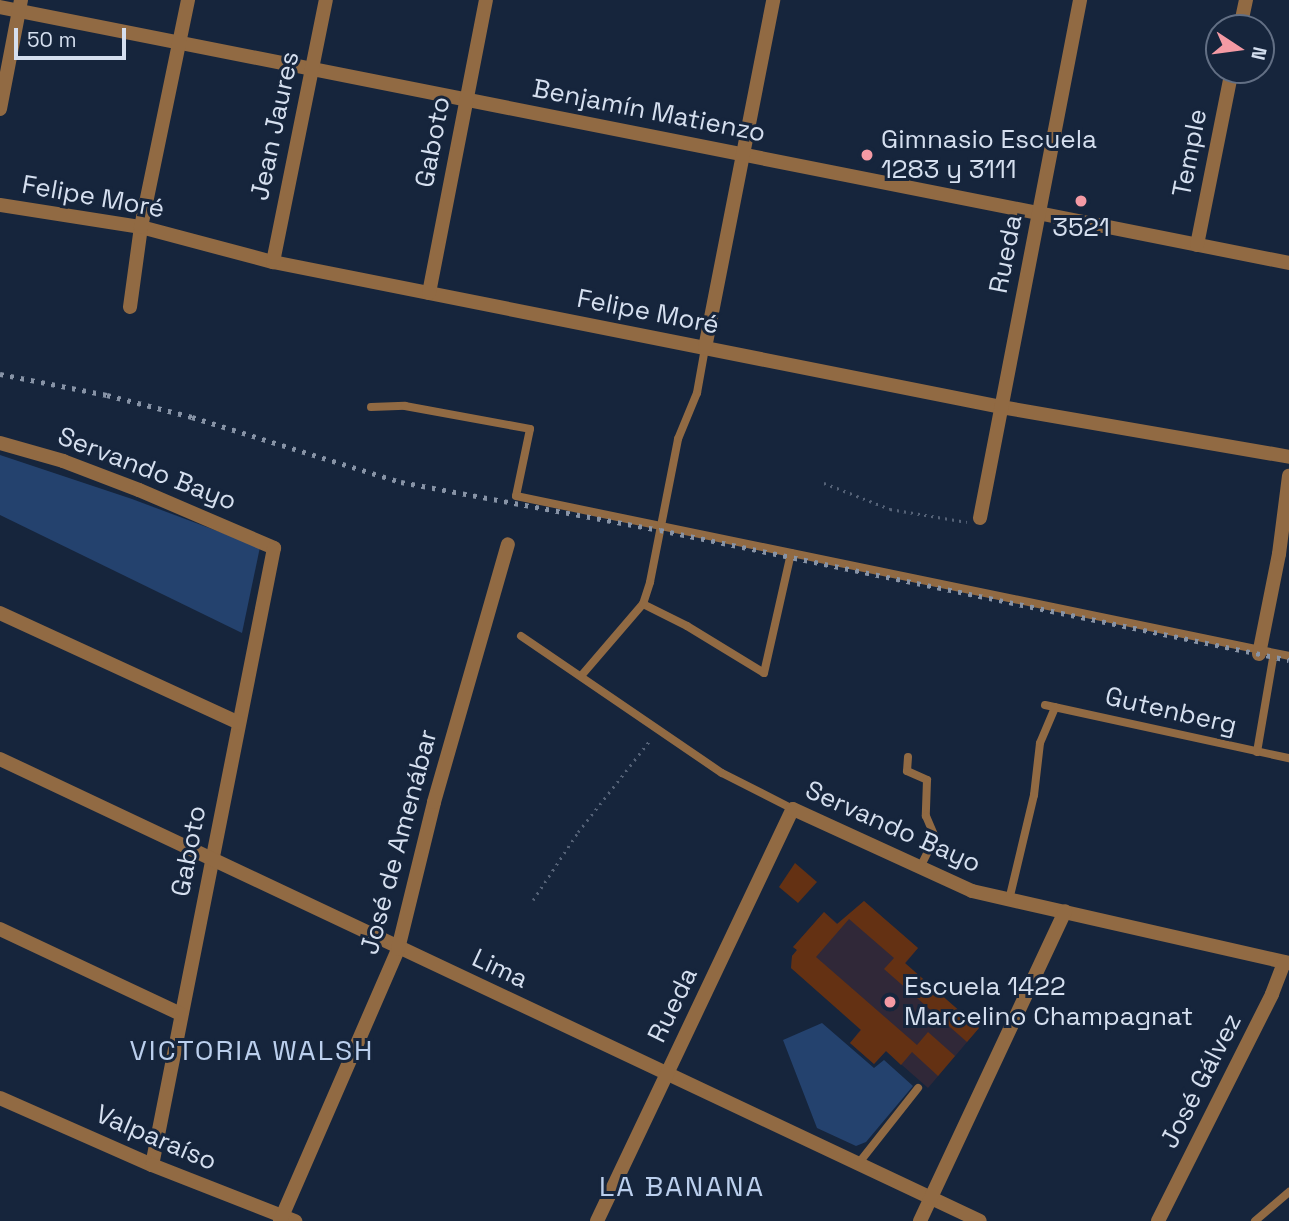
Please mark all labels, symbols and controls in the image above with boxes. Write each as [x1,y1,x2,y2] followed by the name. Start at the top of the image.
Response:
[18,14,130,58] scale bar
[1205,14,1275,84] north arrow
[27,26,77,53] text: 50 m
[1245,44,1273,62] text: N
[244,49,306,203] street label: Jean Jaures
[530,73,768,149] street label: Benjamín Matienzo
[409,94,457,190] street label: Gaboto
[1166,106,1214,200] street label: Temple
[881,124,1097,186] place label: Gimnasio Escuela 1283 y 3111
[859,147,875,163] marker: Gimnasio Escuela 1283 y 3111
[19,169,167,225] street label: Felipe Moré
[1073,193,1089,209] marker: 3521
[983,212,1029,296] street label: Rueda
[1052,212,1110,244] place label: 3521
[574,283,722,341] street label: Felipe Moré
[53,421,241,517] street label: Servando Bayo
[1102,681,1240,741] street label: Gutenberg
[354,726,444,958] street label: José de Amenábar
[800,774,986,880] street label: Servando Bayo
[165,803,213,899] street label: Gaboto
[467,943,533,995] street label: Lima
[642,962,704,1048] street label: Rueda
[904,971,1193,1032] place label: Escuela 1422 Marcelino Champagnat
[882,994,898,1010] marker: Escuela 1422 Marcelino Champagnat
[1154,1008,1248,1154] street label: José Gálvez
[131,1033,373,1067] district label: VICTORIA WALSH
[91,1099,221,1177] street label: Valparaíso
[600,1169,764,1203] district label: LA BANANA

